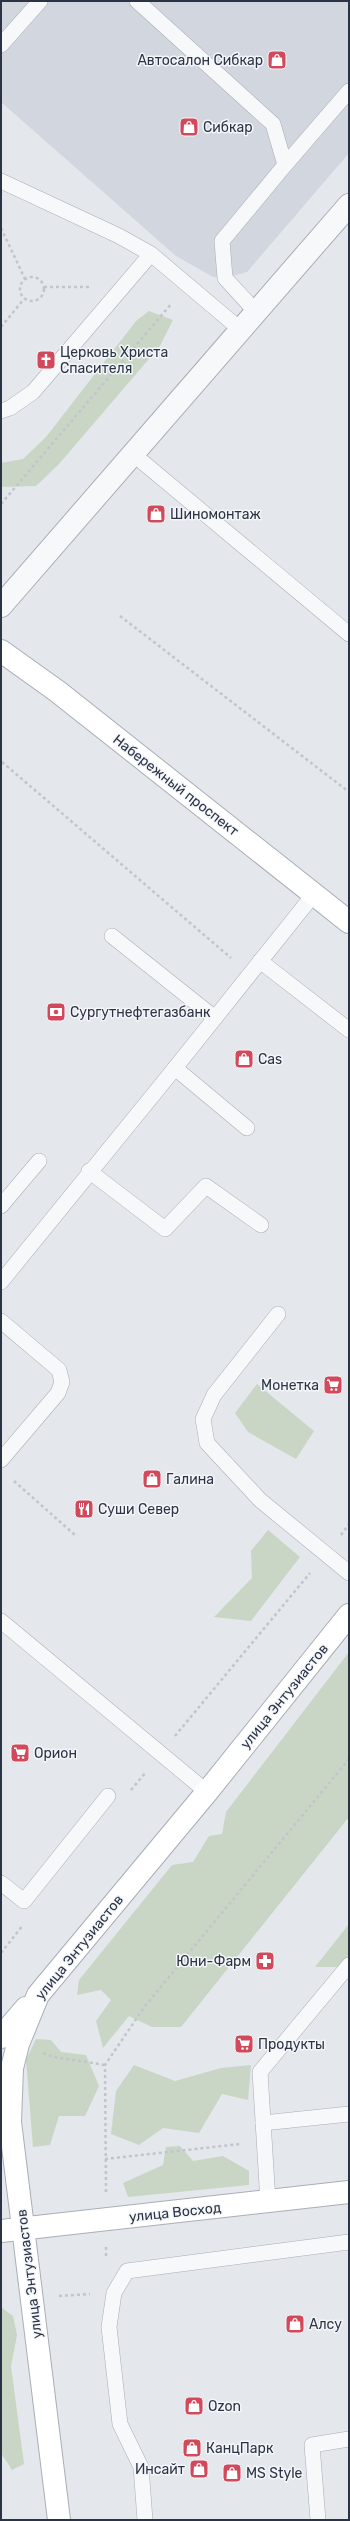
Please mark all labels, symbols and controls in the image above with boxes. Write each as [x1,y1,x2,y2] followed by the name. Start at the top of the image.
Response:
[266,49,288,71] shop icon: Автосалон Сибкар
[137,52,263,69] place label: Автосалон Сибкар
[178,116,200,138] shop icon: Сибкар
[203,119,253,136] place label: Сибкар
[60,344,168,377] place label: Церковь Христа Спасителя
[35,349,57,371] church icon: Церковь Христа Спасителя
[145,503,167,525] shop icon: Шиномонтаж
[170,506,261,523] place label: Шиномонтаж
[110,731,242,840] street label: Набережный проспект
[45,1001,67,1023] bank icon: Сургутнефтегазбанк
[70,1004,211,1021] place label: Сургутнефтегазбанк
[233,1048,255,1070] shop icon: Cas
[258,1051,282,1068] place label: Cas
[322,1374,344,1396] supermarket icon: Монетка
[261,1377,319,1394] place label: Монетка
[141,1468,163,1490] shop icon: Галина
[166,1471,214,1488] place label: Галина
[73,1498,95,1520] restaurant icon: Суши Север
[98,1501,179,1518] place label: Суши Север
[237,1640,332,1752] street label: улица Энтузиастов
[9,1742,31,1764] supermarket icon: Орион
[34,1745,77,1762] place label: Орион
[32,1891,127,2003] street label: улица Энтузиастов
[254,1950,276,1972] pharmacy icon: Юни-Фарм
[176,1953,251,1970] place label: Юни-Фарм
[233,2033,255,2055] supermarket icon: Продукты
[258,2036,325,2053] place label: Продукты
[128,2199,222,2226] street label: улица Восход
[13,2208,46,2340] street label: улица Энтузиастов
[284,2313,306,2335] shop icon: Алсу
[309,2316,342,2333] place label: Алсу
[183,2395,205,2417] shop icon: Ozon
[208,2398,241,2415] place label: Ozon
[181,2437,203,2459] shop icon: КанцПарк
[206,2440,274,2457] place label: КанцПарк
[188,2458,210,2480] shop icon: Инсайт
[135,2461,185,2478] place label: Инсайт
[221,2462,243,2484] shop icon: MS Style
[246,2465,303,2482] place label: MS Style

